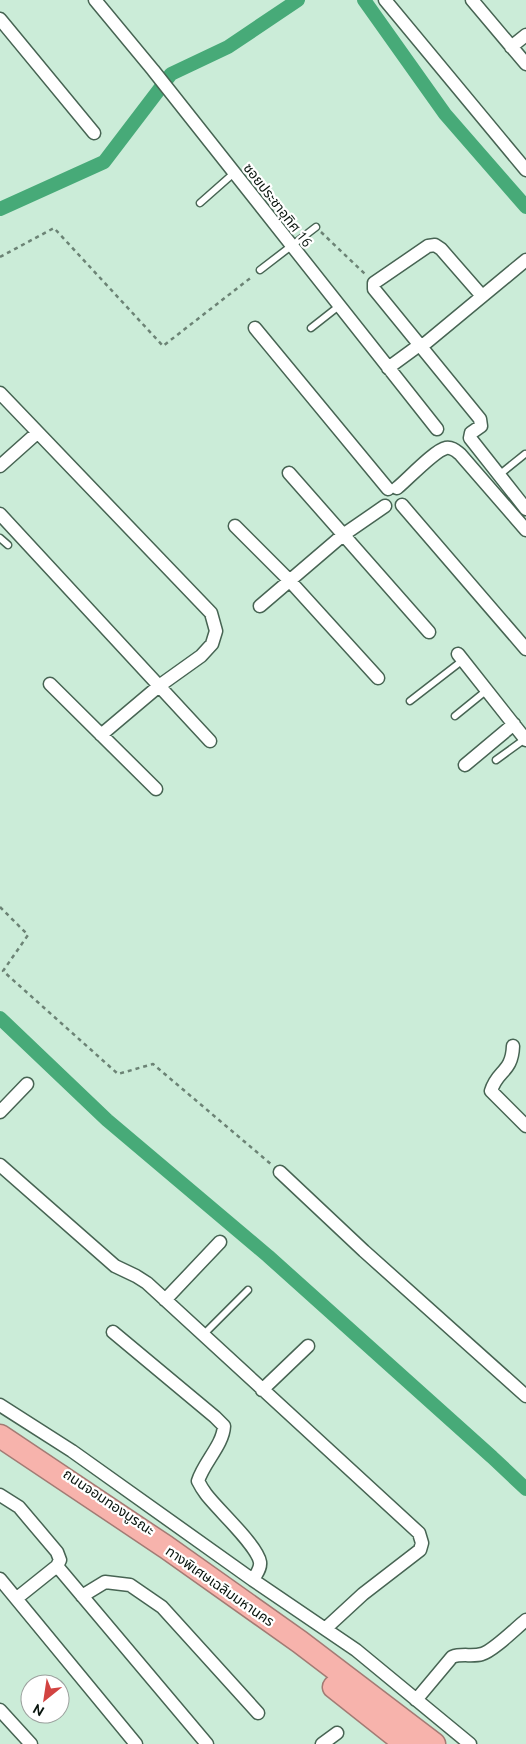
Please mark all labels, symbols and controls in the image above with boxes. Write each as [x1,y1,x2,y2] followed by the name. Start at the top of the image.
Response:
[240,160,316,251] street label: ซอยประชาอุทิศ 16
[60,1466,158,1539] street label: ถนนจอมทองบูรณะ
[163,1543,277,1630] street label: ทางพิเศษเฉลิมมหานคร
[20,1674,70,1724] north arrow
[30,1701,47,1720] text: N

